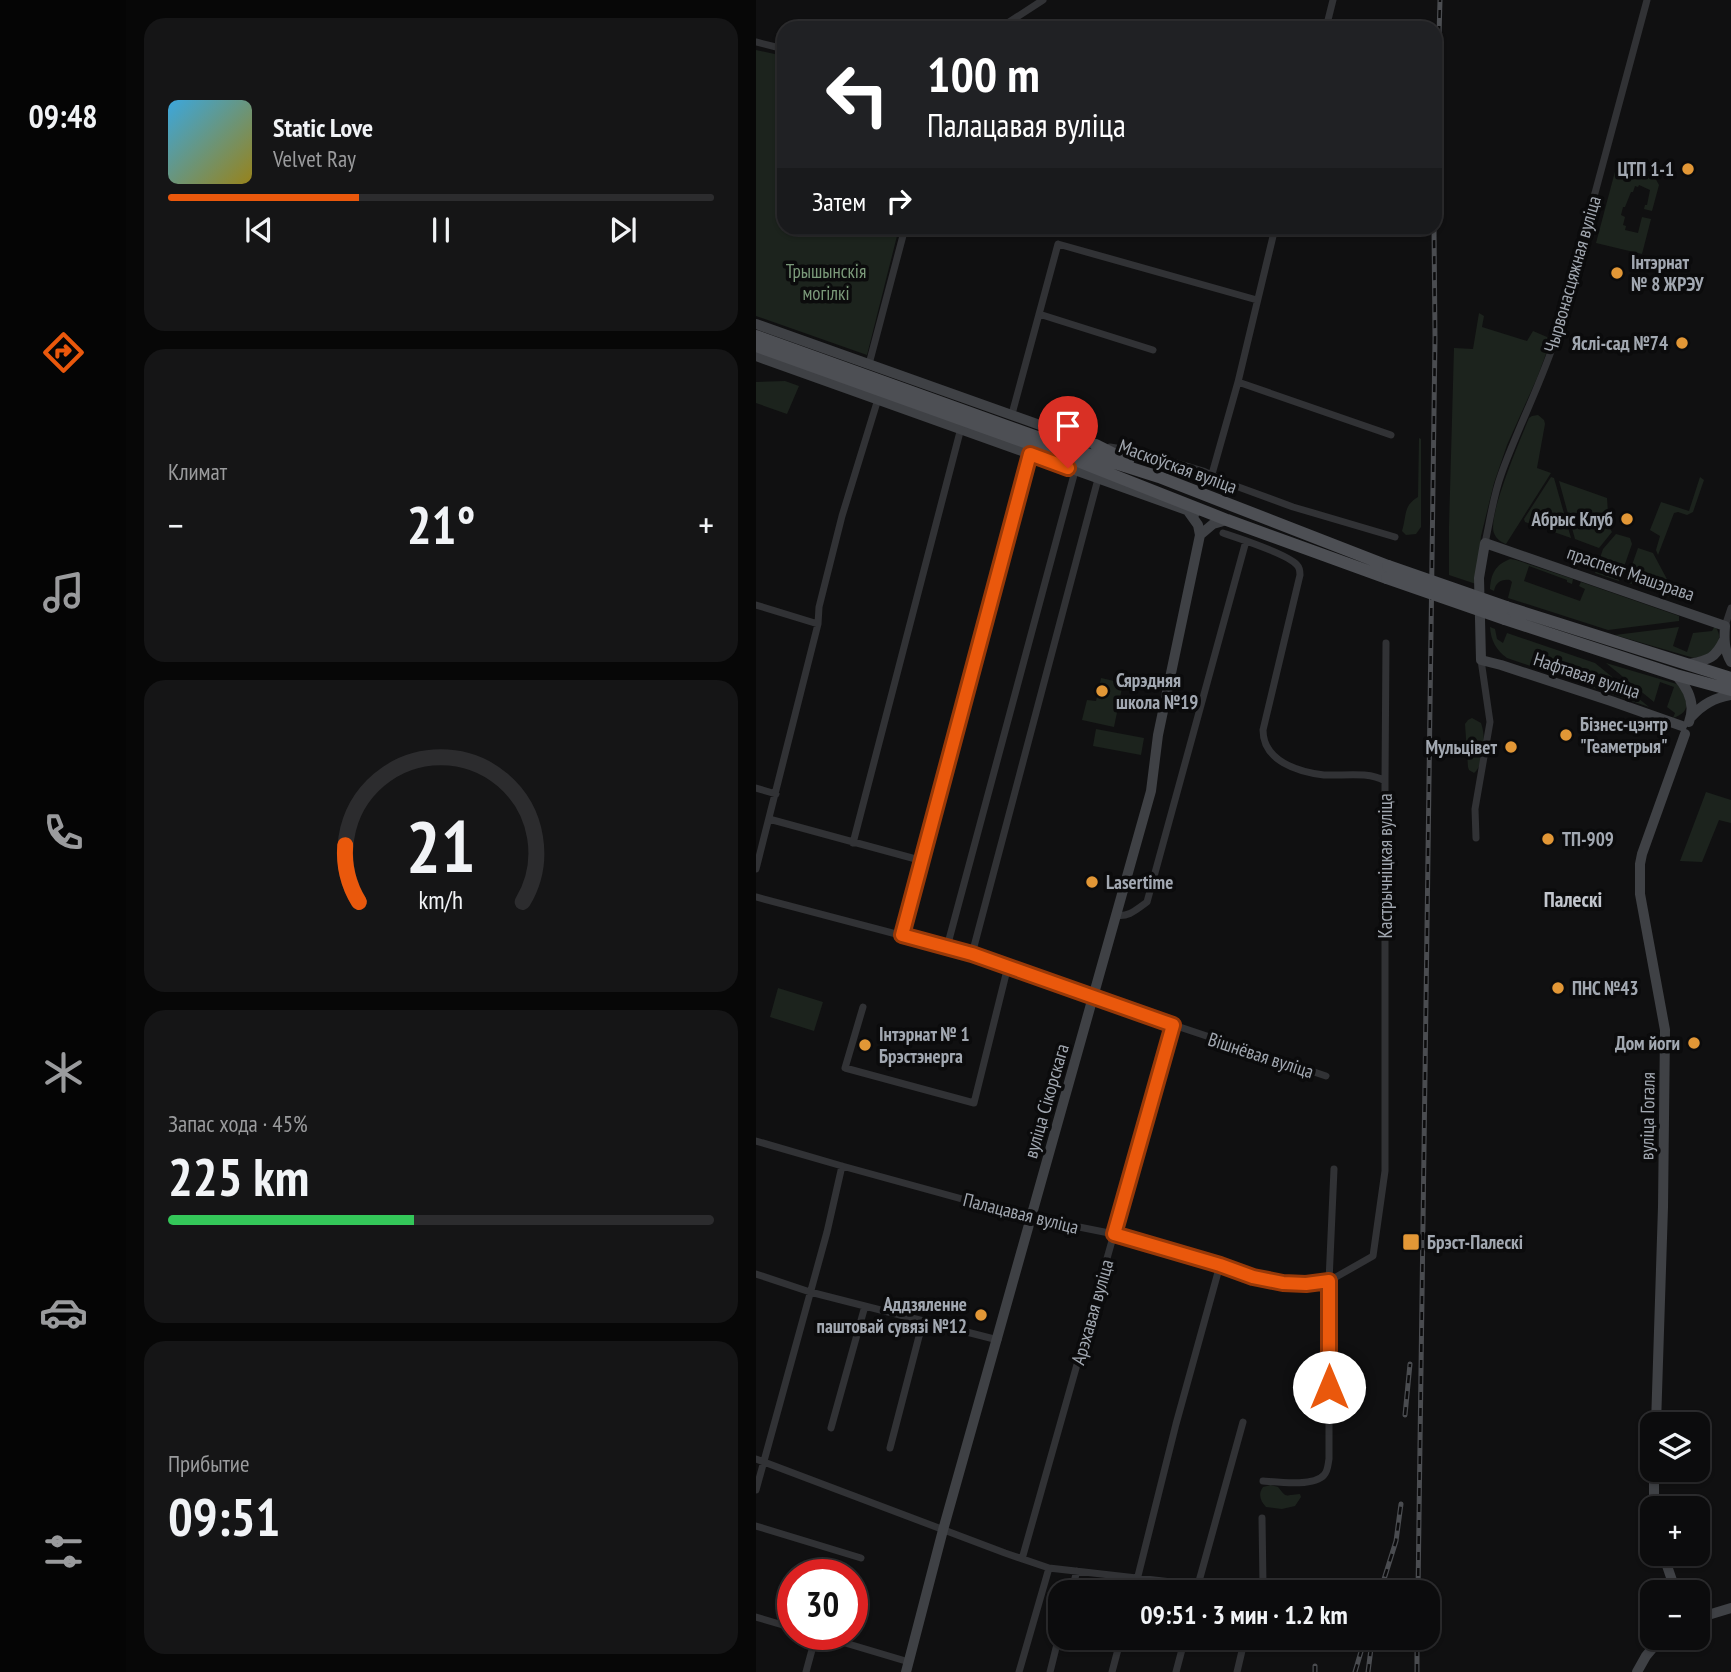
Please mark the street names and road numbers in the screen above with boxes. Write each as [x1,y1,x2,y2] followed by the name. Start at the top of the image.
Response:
[1538,193,1606,355] street label: Чырвонасцяжная вуліца
[1116,433,1240,499] street label: Маскоўская вуліца
[1564,540,1698,606] street label: праспект Машэрава
[1531,646,1643,704] street label: Нафтавая вуліца
[1373,793,1397,939] street label: Кастрычніцкая вуліца
[1205,1027,1317,1083] street label: Вішнёвая вуліца
[1018,1041,1074,1161] street label: вуліца Сікорскага
[1634,1072,1660,1160] street label: вуліца Гогаля
[961,1187,1081,1239] street label: Палацавая вуліца
[1066,1257,1118,1367] street label: Арэхавая вуліца

